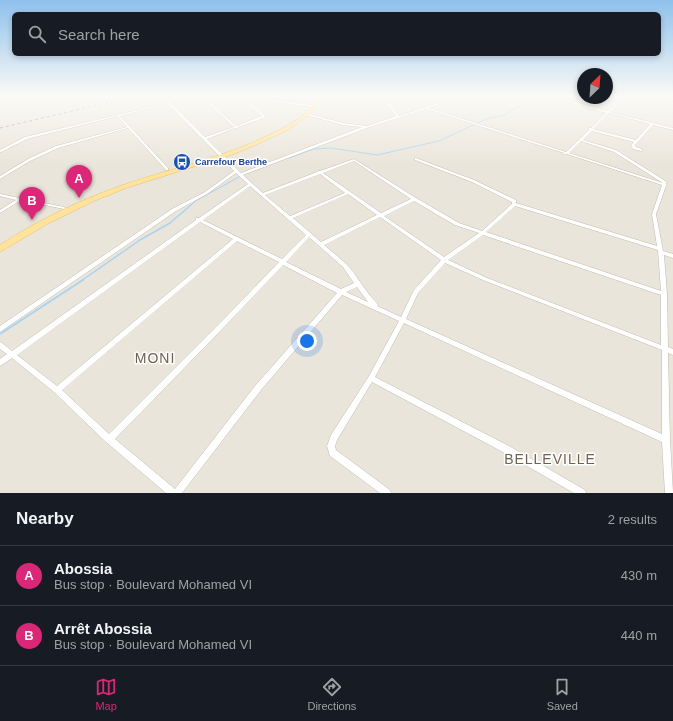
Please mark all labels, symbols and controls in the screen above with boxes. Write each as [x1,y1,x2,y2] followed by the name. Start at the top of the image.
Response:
[12,12,661,56] search box
[26,23,48,45] icon: search
[58,26,140,43] text: Search here
[577,68,613,104] north arrow
[172,152,192,172] bus stop icon: Carrefour Berthe
[195,157,267,167] place label: Carrefour Berthe
[66,165,92,198] pin: A
[19,187,45,220] pin: B
[297,331,317,351] your location
[135,350,175,366] district label: MONI
[504,451,596,467] district label: BELLEVILLE
[16,509,74,528] text: Nearby
[608,512,657,527] text: 2 results
[54,560,112,577] text: Abossia
[24,568,34,583] text: A
[621,568,657,583] text: 430 m
[54,577,252,592] text: Bus stop · Boulevard Mohamed VI
[54,620,152,637] text: Arrêt Abossia
[24,628,34,643] text: B
[621,628,657,643] text: 440 m
[54,637,252,652] text: Bus stop · Boulevard Mohamed VI
[95,676,117,712] tab: Map
[307,676,356,712] tab: Directions
[547,676,578,712] tab: Saved

